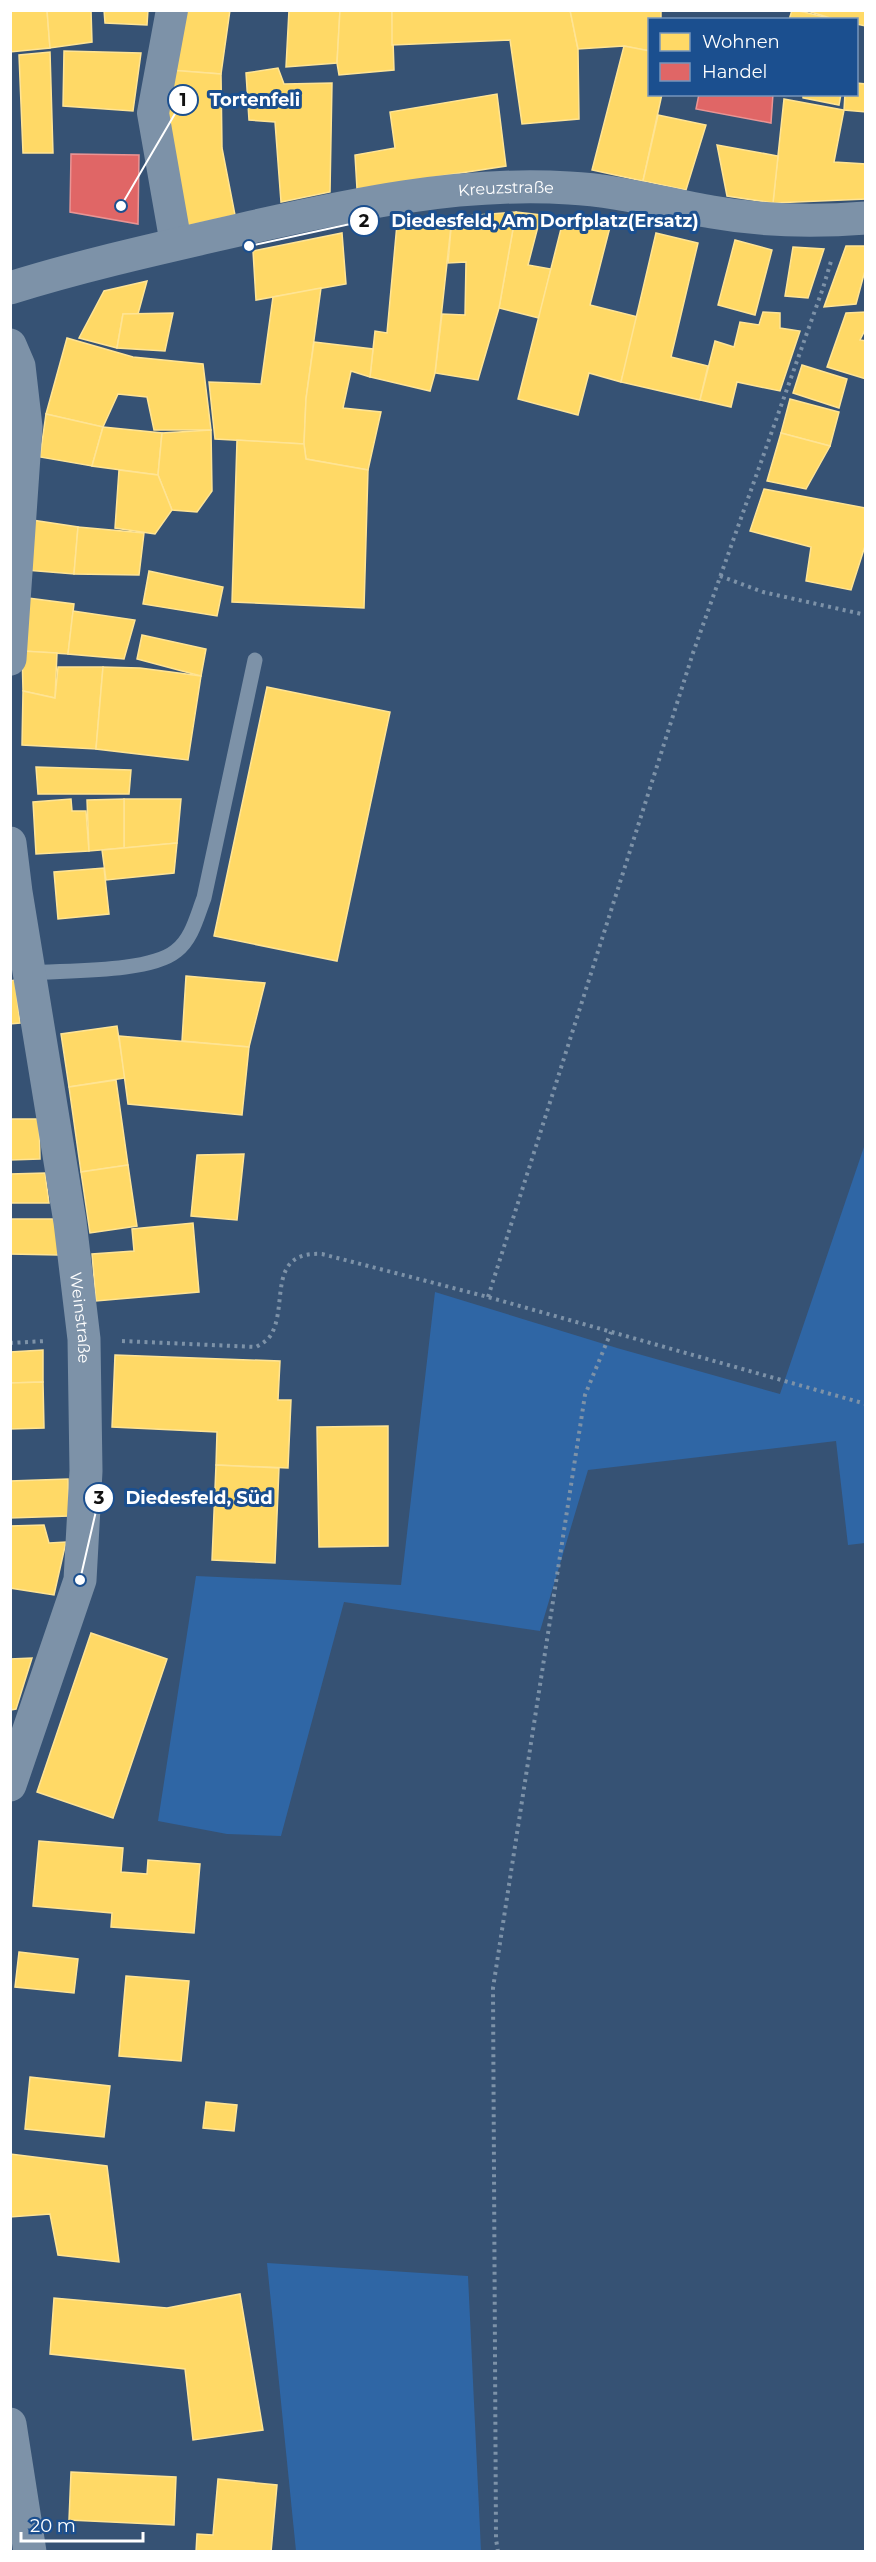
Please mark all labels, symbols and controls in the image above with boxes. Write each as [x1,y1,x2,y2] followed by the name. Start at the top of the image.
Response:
[648,18,858,96] legend
[702,31,780,53] text: Wohnen
[702,61,767,83] text: Handel
[168,82,312,118] callout: Tortenfeli
[179,89,187,111] text: 1
[210,89,300,111] text: Tortenfeli
[457,177,554,200] street label: Kreuzstraße
[349,203,711,239] callout: Diedesfeld, Am Dorfplatz(Ersatz)
[359,210,370,232] text: 2
[391,210,699,232] text: Diedesfeld, Am Dorfplatz(Ersatz)
[67,1271,94,1363] street label: Weinstraße
[84,1480,285,1516] callout: Diedesfeld, Süd
[93,1487,105,1509] text: 3
[125,1487,273,1509] text: Diedesfeld, Süd
[21,2505,142,2543] scale bar
[30,2515,76,2537] text: 20 m

